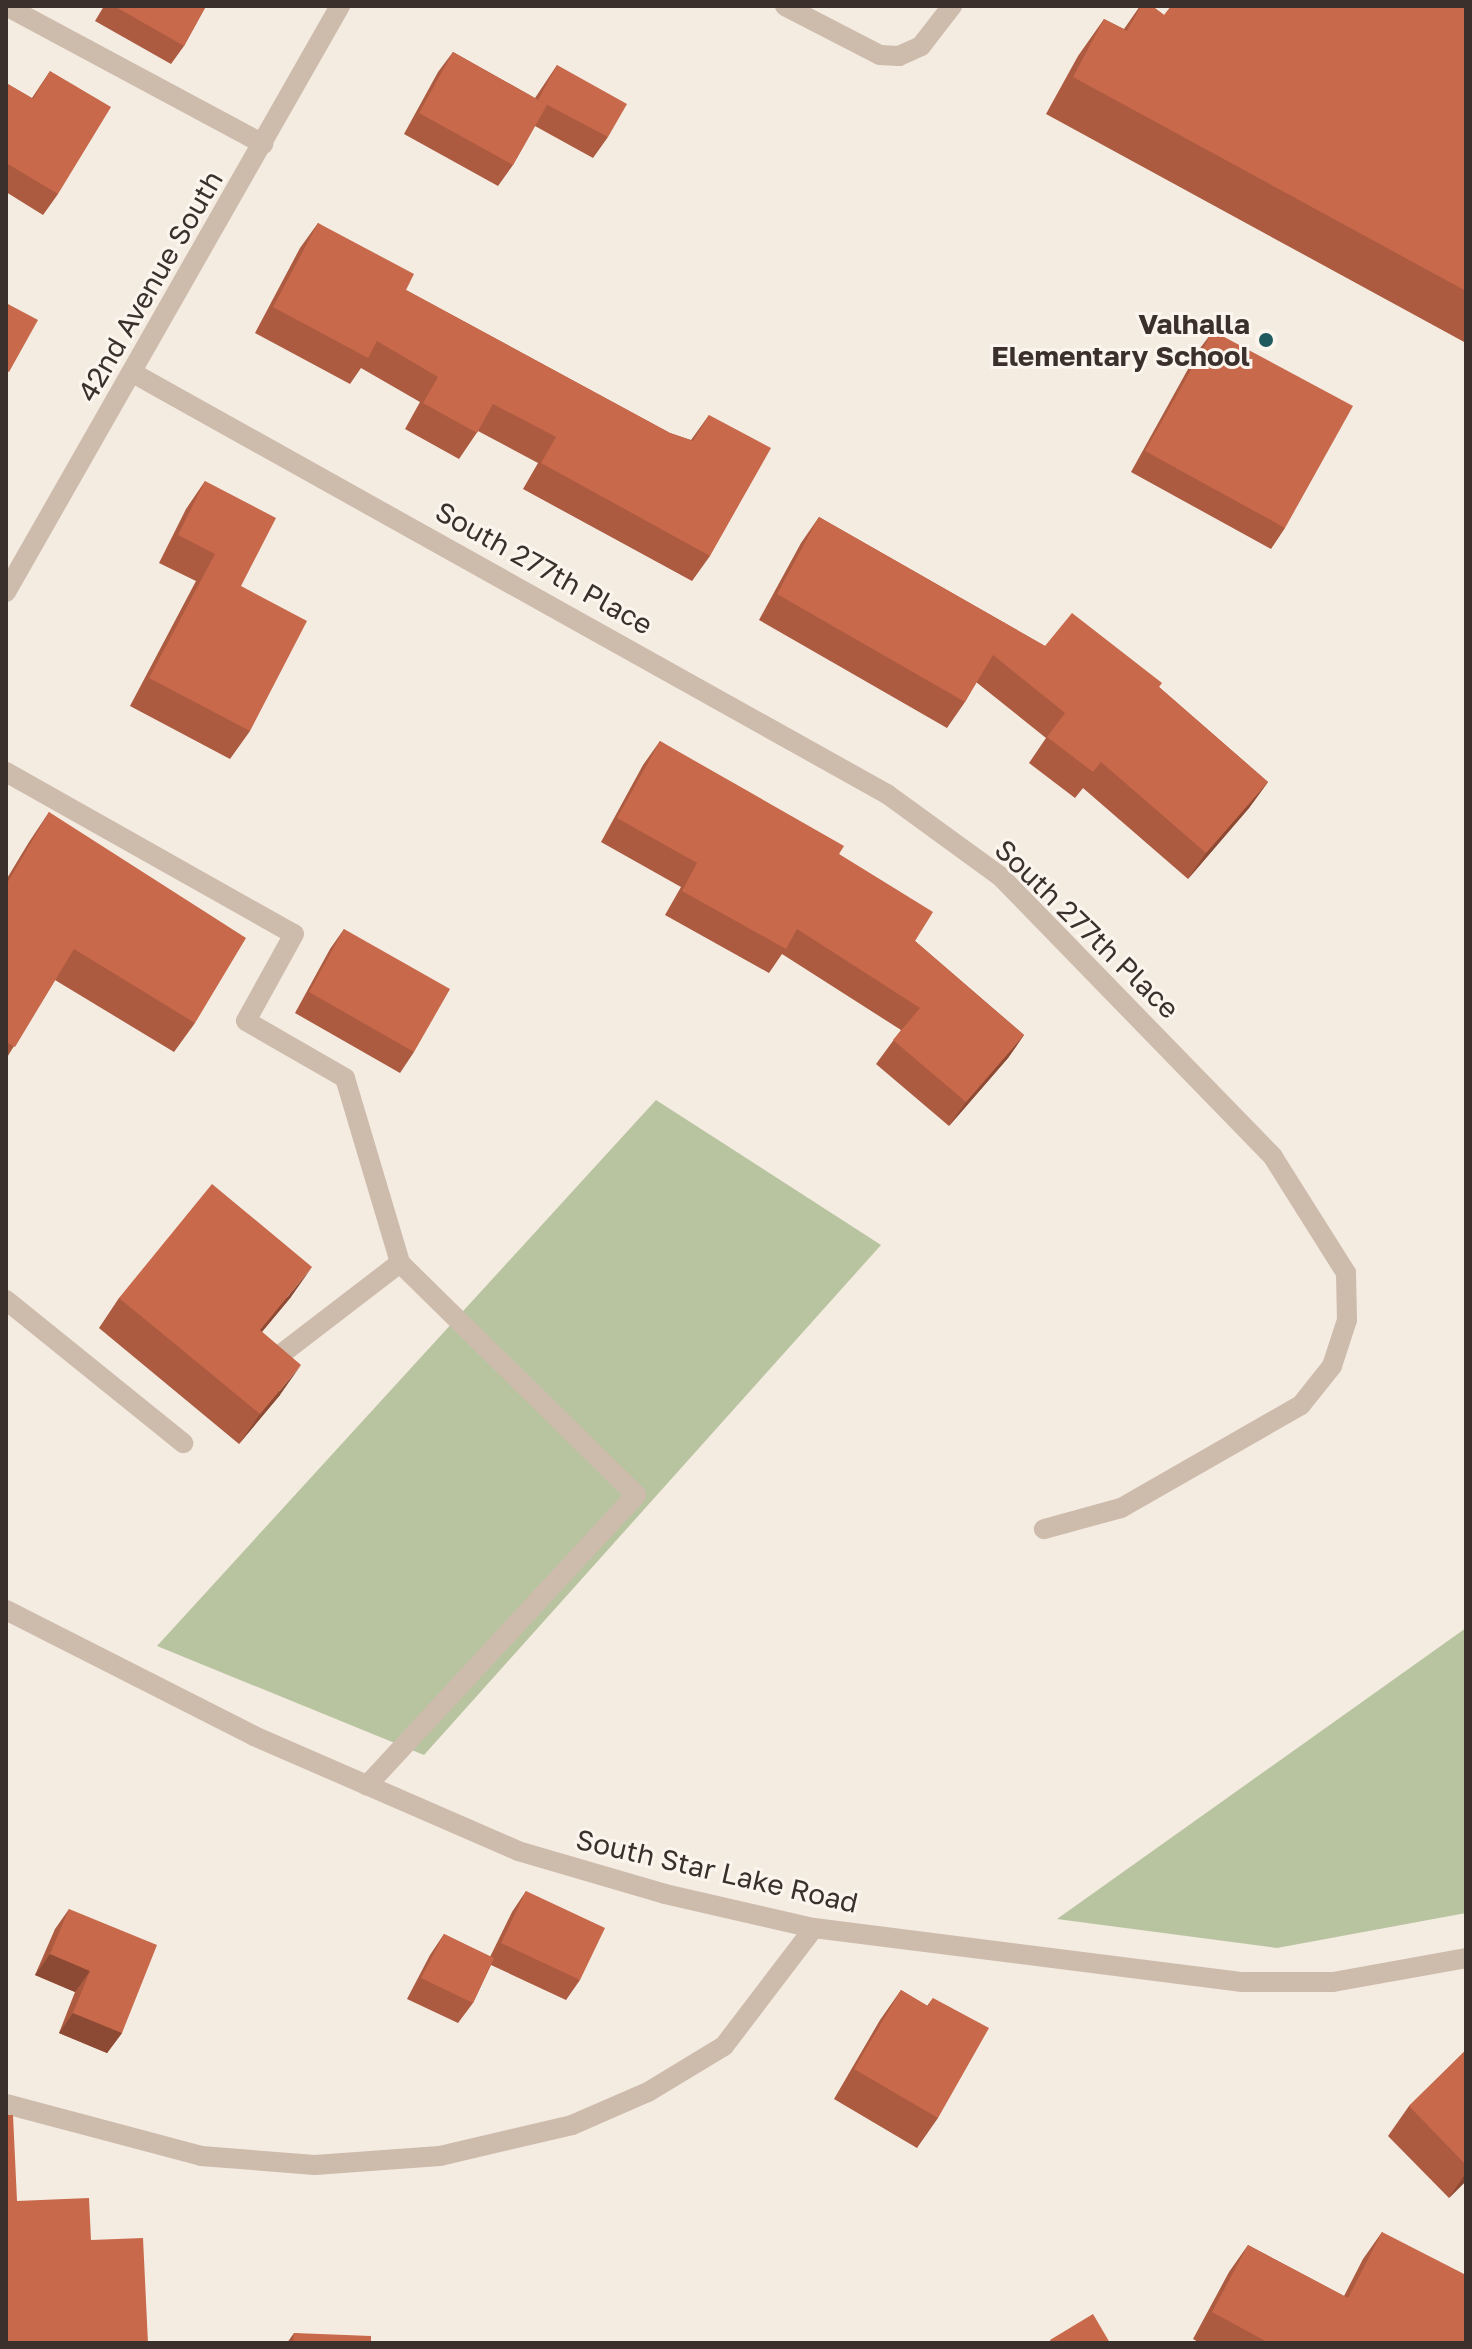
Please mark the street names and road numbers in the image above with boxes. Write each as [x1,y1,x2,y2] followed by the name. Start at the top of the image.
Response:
[70,165,230,407] street label: 42nd Avenue South
[430,494,658,642] street label: South 277th Place
[988,833,1186,1025] street label: South 277th Place
[573,1822,861,1920] street label: South Star Lake Road

